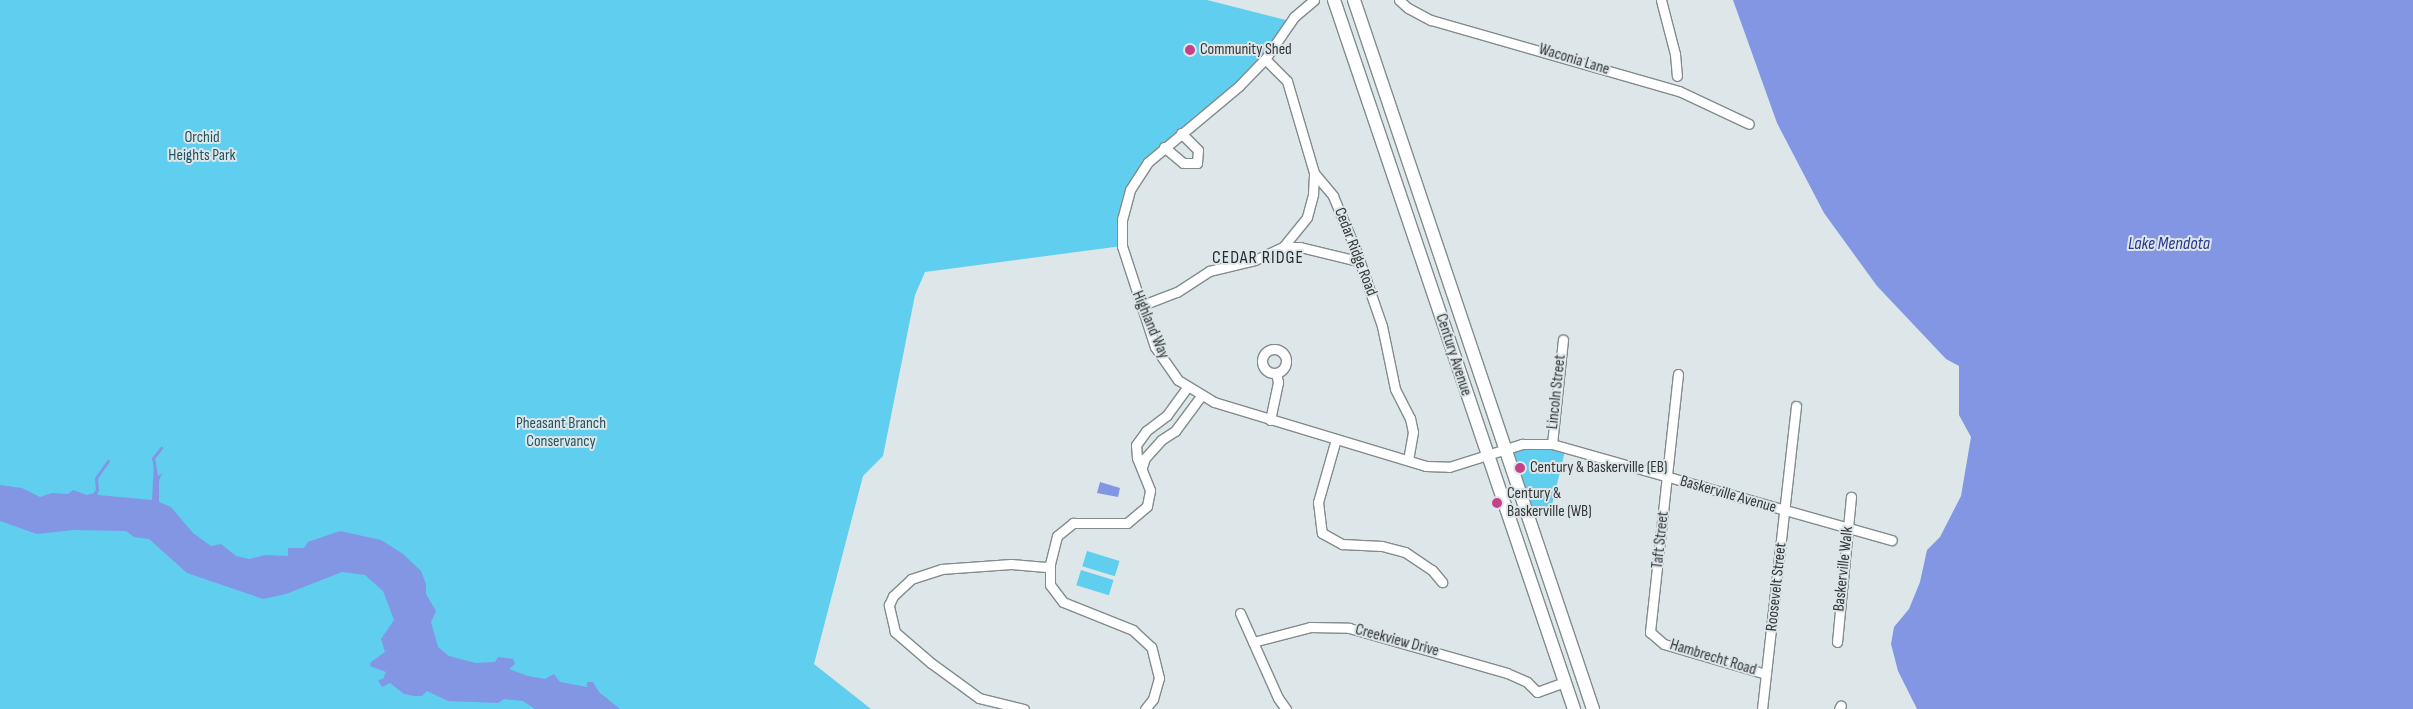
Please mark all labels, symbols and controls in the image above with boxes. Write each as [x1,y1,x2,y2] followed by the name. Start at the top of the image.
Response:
[1200,40,1292,60] place label: Community Shed
[1536,40,1612,80] street label: Waconia Lane
[1184,44,1196,56] marker: Community Shed
[168,128,236,166] park label: Orchid Heights Park
[1329,205,1381,299] street label: Cedar Ridge Road
[2128,233,2210,255] water label: Lake Mendota
[1211,247,1305,269] district label: CEDAR RIDGE
[1127,288,1173,362] street label: Highland Way
[1431,312,1475,398] street label: Century Avenue
[1544,354,1570,430] street label: Lincoln Street
[516,414,606,452] park label: Pheasant Branch Conservancy
[1530,458,1667,478] place label: Century & Baskerville (EB)
[1514,462,1526,474] marker: Century & Baskerville (EB)
[1678,472,1778,518] street label: Baskerville Avenue
[1507,484,1592,522] place label: Century & Baskerville (WB)
[1491,497,1503,509] marker: Century & Baskerville (WB)
[1648,510,1674,570] street label: Taft Street
[1830,526,1858,612] street label: Baskerville Walk
[1763,542,1791,632] street label: Roosevelt Street
[1353,621,1441,661] street label: Creekview Drive
[1667,636,1759,680] street label: Hambrecht Road

